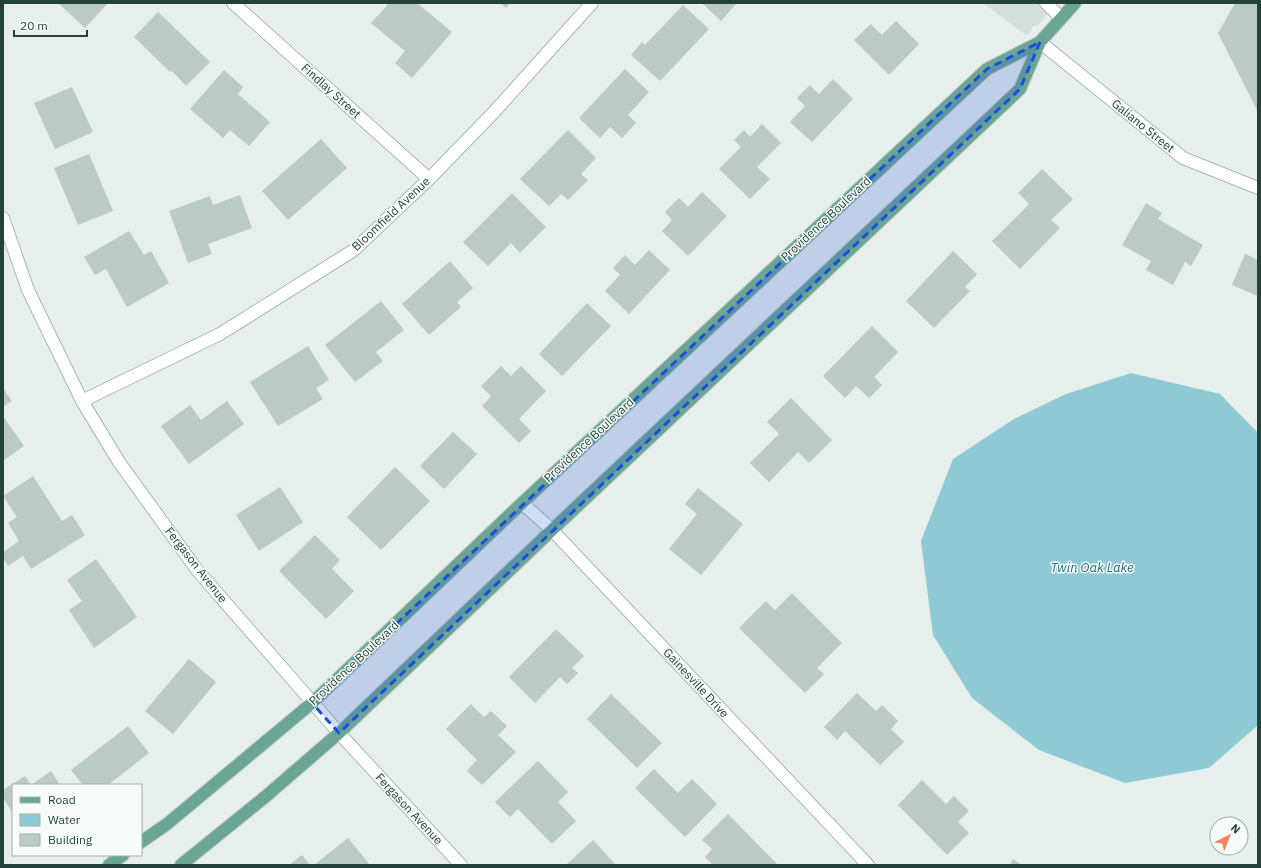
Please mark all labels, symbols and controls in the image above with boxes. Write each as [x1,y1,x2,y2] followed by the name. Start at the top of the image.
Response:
[14,12,87,38] scale bar
[20,18,48,33] text: 20 m
[299,60,364,121] street label: Findlay Street
[1109,96,1178,156] street label: Galiano Street
[348,173,433,254] street label: Bloomfield Avenue
[778,173,874,264] street label: Providence Boulevard
[541,394,637,485] street label: Providence Boulevard
[162,524,231,606] street label: Fergason Avenue
[1050,559,1134,576] water label: Twin Oak Lake
[306,617,402,708] street label: Providence Boulevard
[660,645,733,721] street label: Gainesville Drive
[372,770,447,848] street label: Fergason Avenue
[12,784,142,856] legend
[48,792,76,807] text: Road
[48,812,81,827] text: Water
[1209,816,1249,856] north arrow
[1228,821,1243,836] text: N
[48,832,93,847] text: Building

